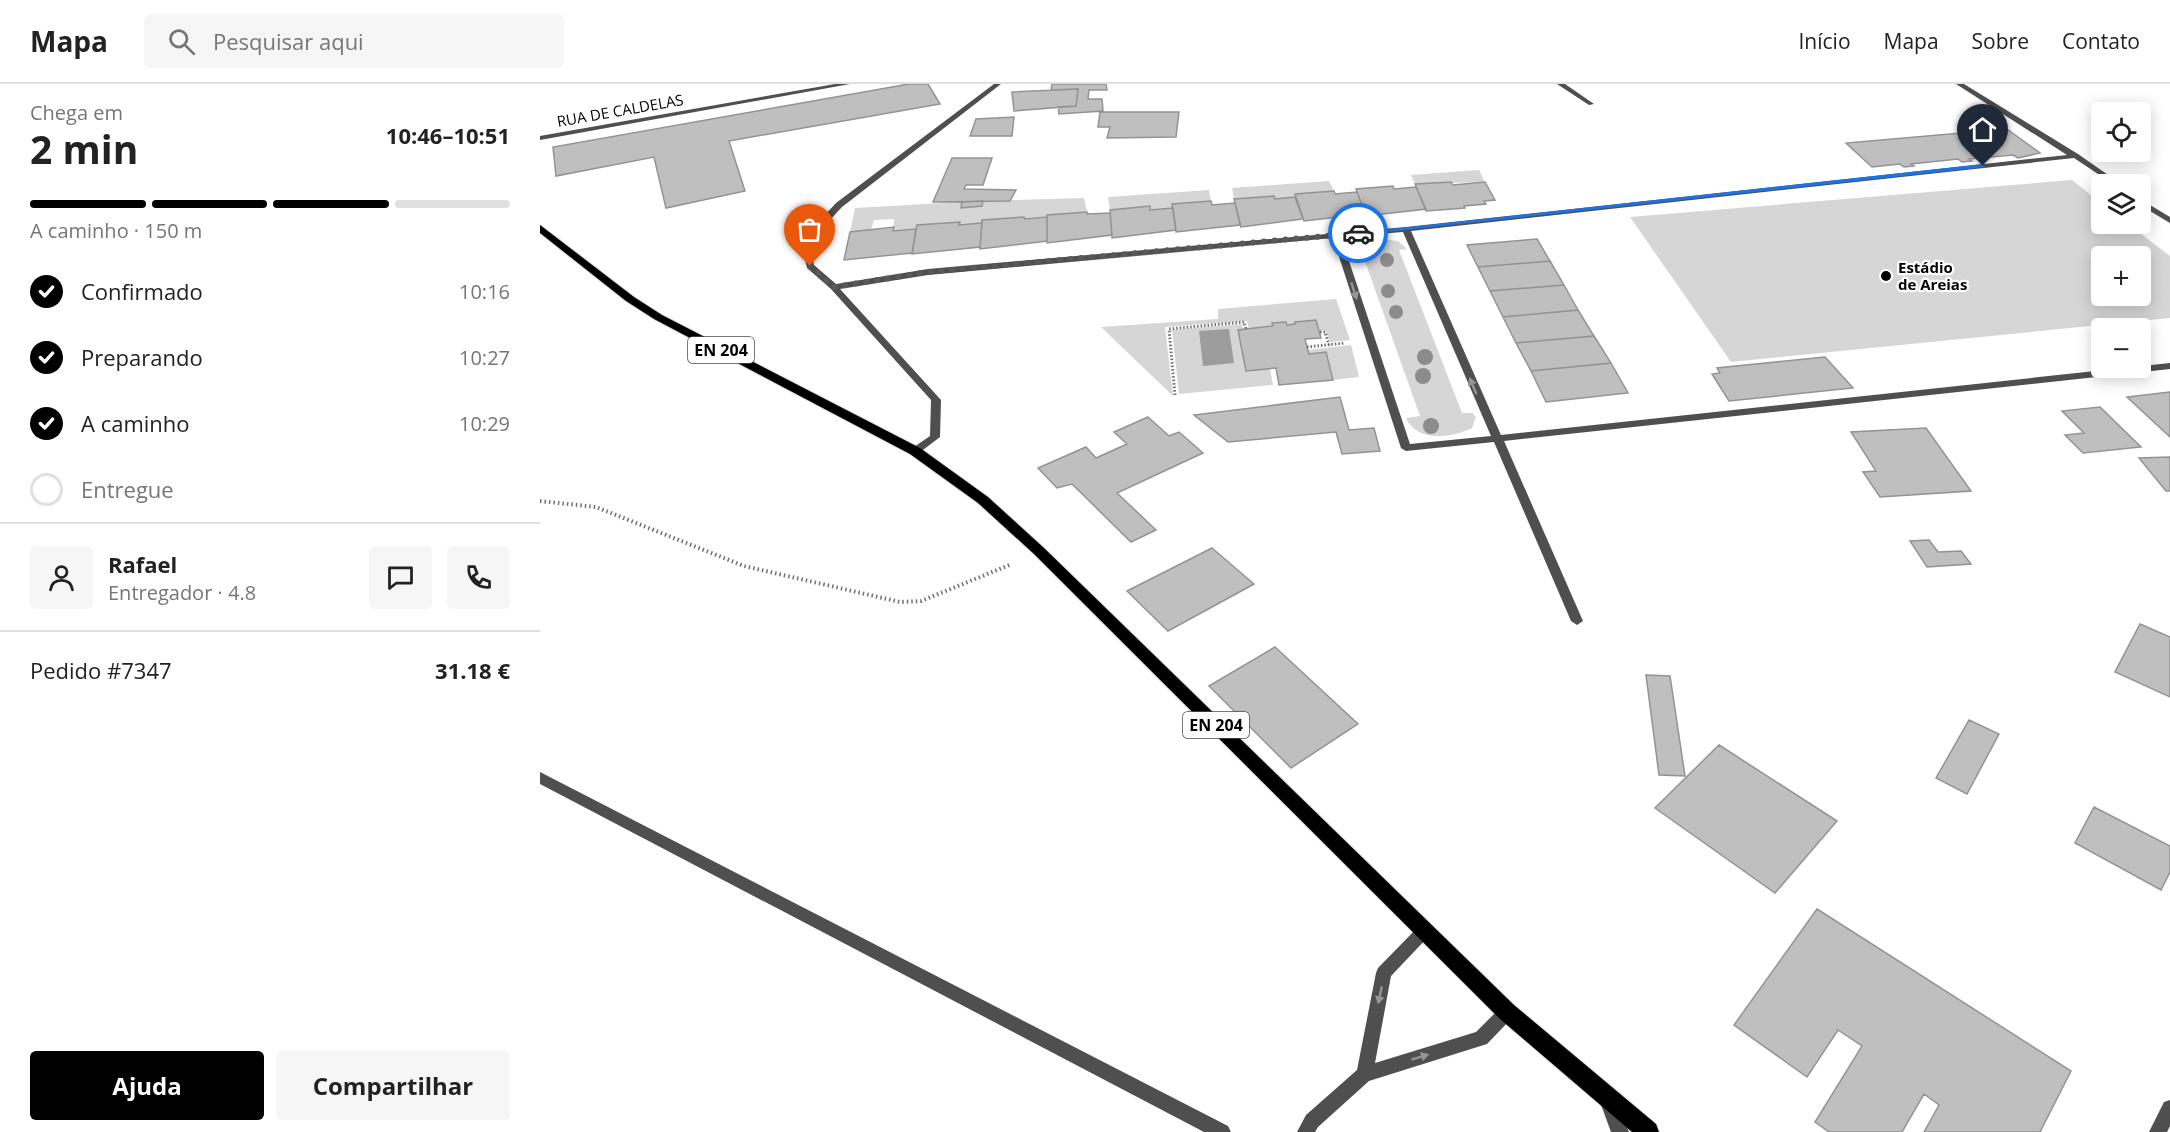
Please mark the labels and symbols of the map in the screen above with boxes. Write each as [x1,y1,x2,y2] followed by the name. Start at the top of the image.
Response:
[555,89,685,131] street label: RUA DE CALDELAS
[1957,104,2008,166] pin
[1328,203,1388,263] courier
[784,204,835,266] pin
[1898,257,1967,294] place label: Estádio de Areias
[1879,269,1893,283] marker: Estádio de Areias
[1350,282,1359,300] one-way arrow
[688,337,754,363] road number: EN 204
[1468,376,1478,394] one-way arrow
[1183,712,1249,738] road number: EN 204
[1375,985,1384,1004] one-way arrow
[1411,1052,1429,1061] one-way arrow

